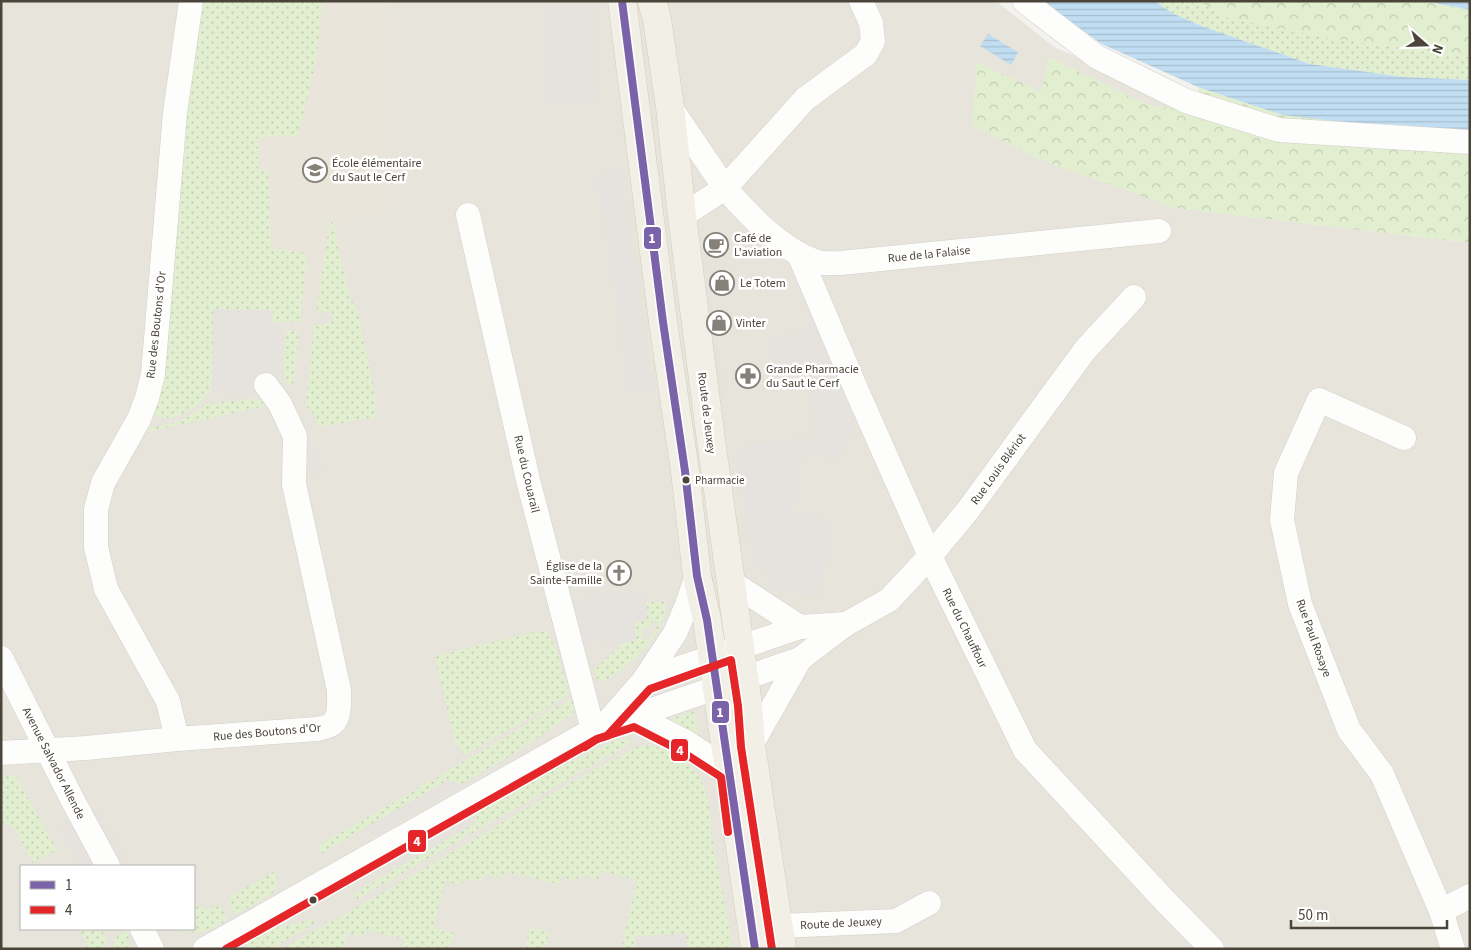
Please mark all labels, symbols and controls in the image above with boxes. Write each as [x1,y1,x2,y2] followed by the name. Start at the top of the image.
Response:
[1401,20,1451,70] north arrow
[1426,41,1448,57] text: N
[332,155,422,186] place label: École élémentaire du Saut le Cerf
[302,157,328,183] school or university icon: École élémentaire du Saut le Cerf
[643,226,662,250] line badge: 1
[648,229,656,249] text: 1
[734,230,782,261] place label: Café de L'aviation
[703,232,729,258] cafe icon: Café de L'aviation
[887,242,971,267] street label: Rue de la Falaise
[142,270,171,380] street label: Rue des Boutons d'Or
[709,270,735,296] shop icon: Le Totem
[740,275,786,292] place label: Le Totem
[706,310,732,336] shop icon: Vinter
[736,315,767,332] place label: Vinter
[766,361,859,392] place label: Grande Pharmacie du Saut le Cerf
[735,363,761,389] pharmacy icon: Grande Pharmacie du Saut le Cerf
[693,371,720,455] street label: Route de Jeuxey
[967,430,1030,508] street label: Rue Louis Blériot
[509,434,544,515] street label: Rue du Couarail
[695,473,745,488] place label: Pharmacie
[681,475,691,485] marker: Pharmacie
[530,558,602,589] place label: Église de la Sainte-Famille
[606,560,632,586] church icon: Église de la Sainte-Famille
[938,585,992,672] street label: Rue du Chauffour
[1292,597,1336,680] street label: Rue Paul Rosaye
[711,700,730,724] line badge: 1
[716,703,724,723] text: 1
[18,704,89,822] street label: Avenue Salvador Allende
[213,719,322,746] street label: Rue des Boutons d'Or
[670,738,689,762] line badge: 4
[676,741,684,761] text: 4
[407,829,427,853] line badge: 4
[413,832,421,852] text: 4
[20,865,195,930] legend
[65,875,72,896] text: 1
[308,895,318,905] unlabelled marker
[1291,898,1447,930] scale bar
[65,900,73,921] text: 4
[1298,905,1328,926] text: 50 m
[800,913,883,934] street label: Route de Jeuxey

